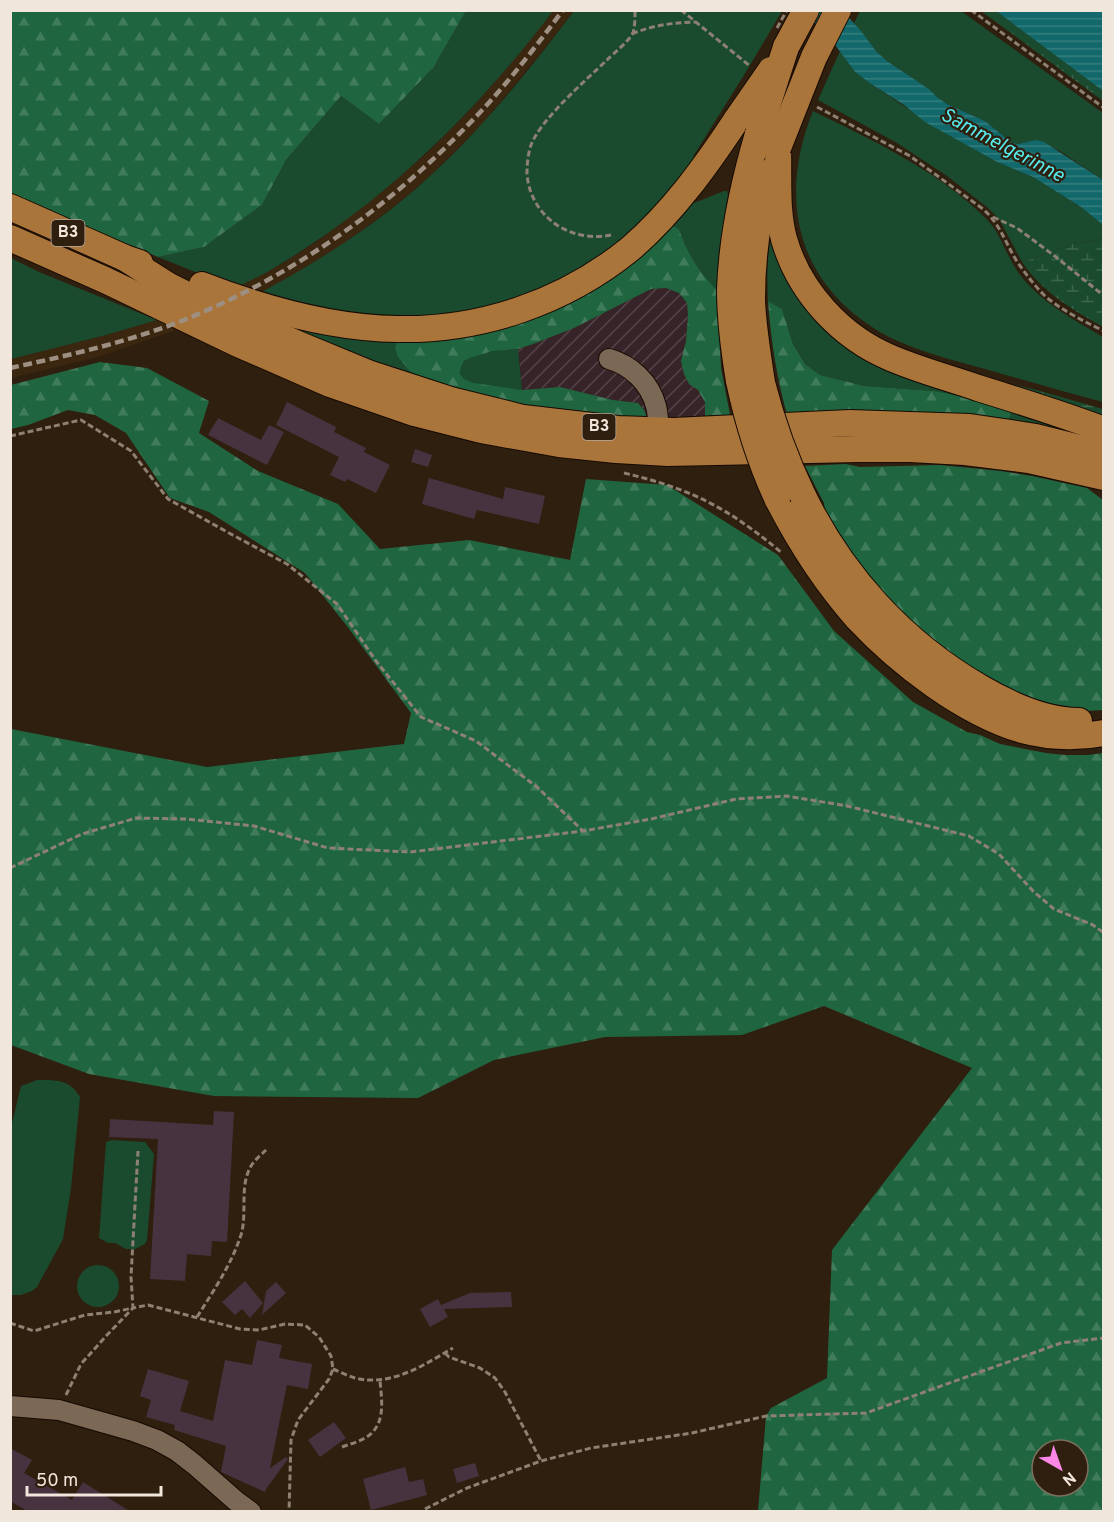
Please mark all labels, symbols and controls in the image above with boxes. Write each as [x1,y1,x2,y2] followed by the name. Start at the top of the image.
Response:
[936,103,1069,190] water label: Sammelgerinne
[52,220,84,246] road number: B3
[582,414,616,440] road number: B3
[1030,1438,1090,1498] north arrow
[27,1459,160,1497] scale bar
[1058,1467,1079,1489] text: N
[36,1470,78,1493] text: 50 m

